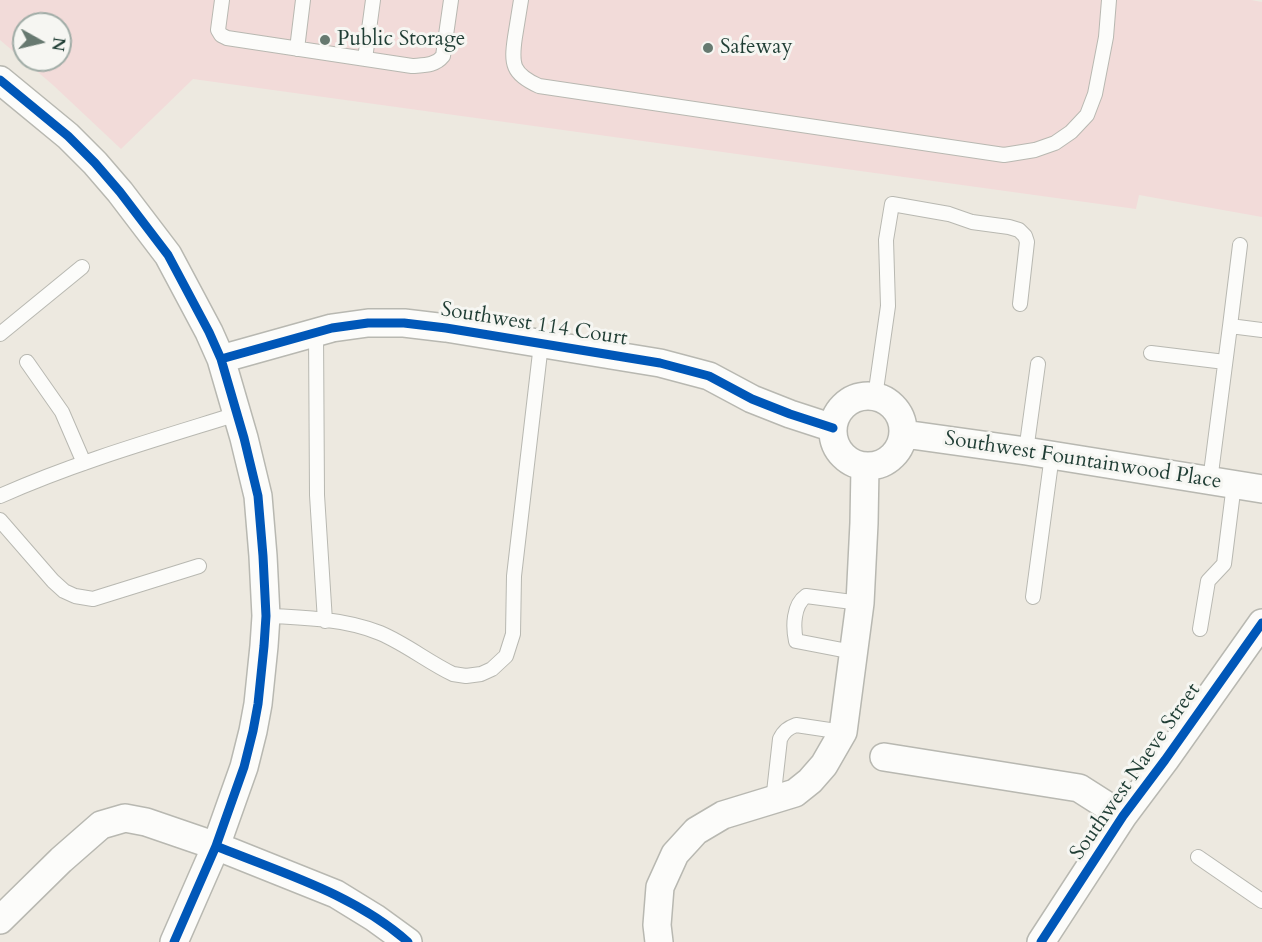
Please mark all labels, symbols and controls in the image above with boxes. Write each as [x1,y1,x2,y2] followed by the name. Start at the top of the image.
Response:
[12,12,72,72] north arrow
[337,27,465,53] place label: Public Storage
[318,33,332,47] marker: Public Storage
[720,35,793,61] place label: Safeway
[46,36,70,53] text: N
[701,41,715,55] marker: Safeway
[439,298,629,352] street label: Southwest 114 Court
[943,427,1223,495] street label: Southwest Fountainwood Place
[1065,679,1207,865] street label: Southwest Naeve Street

